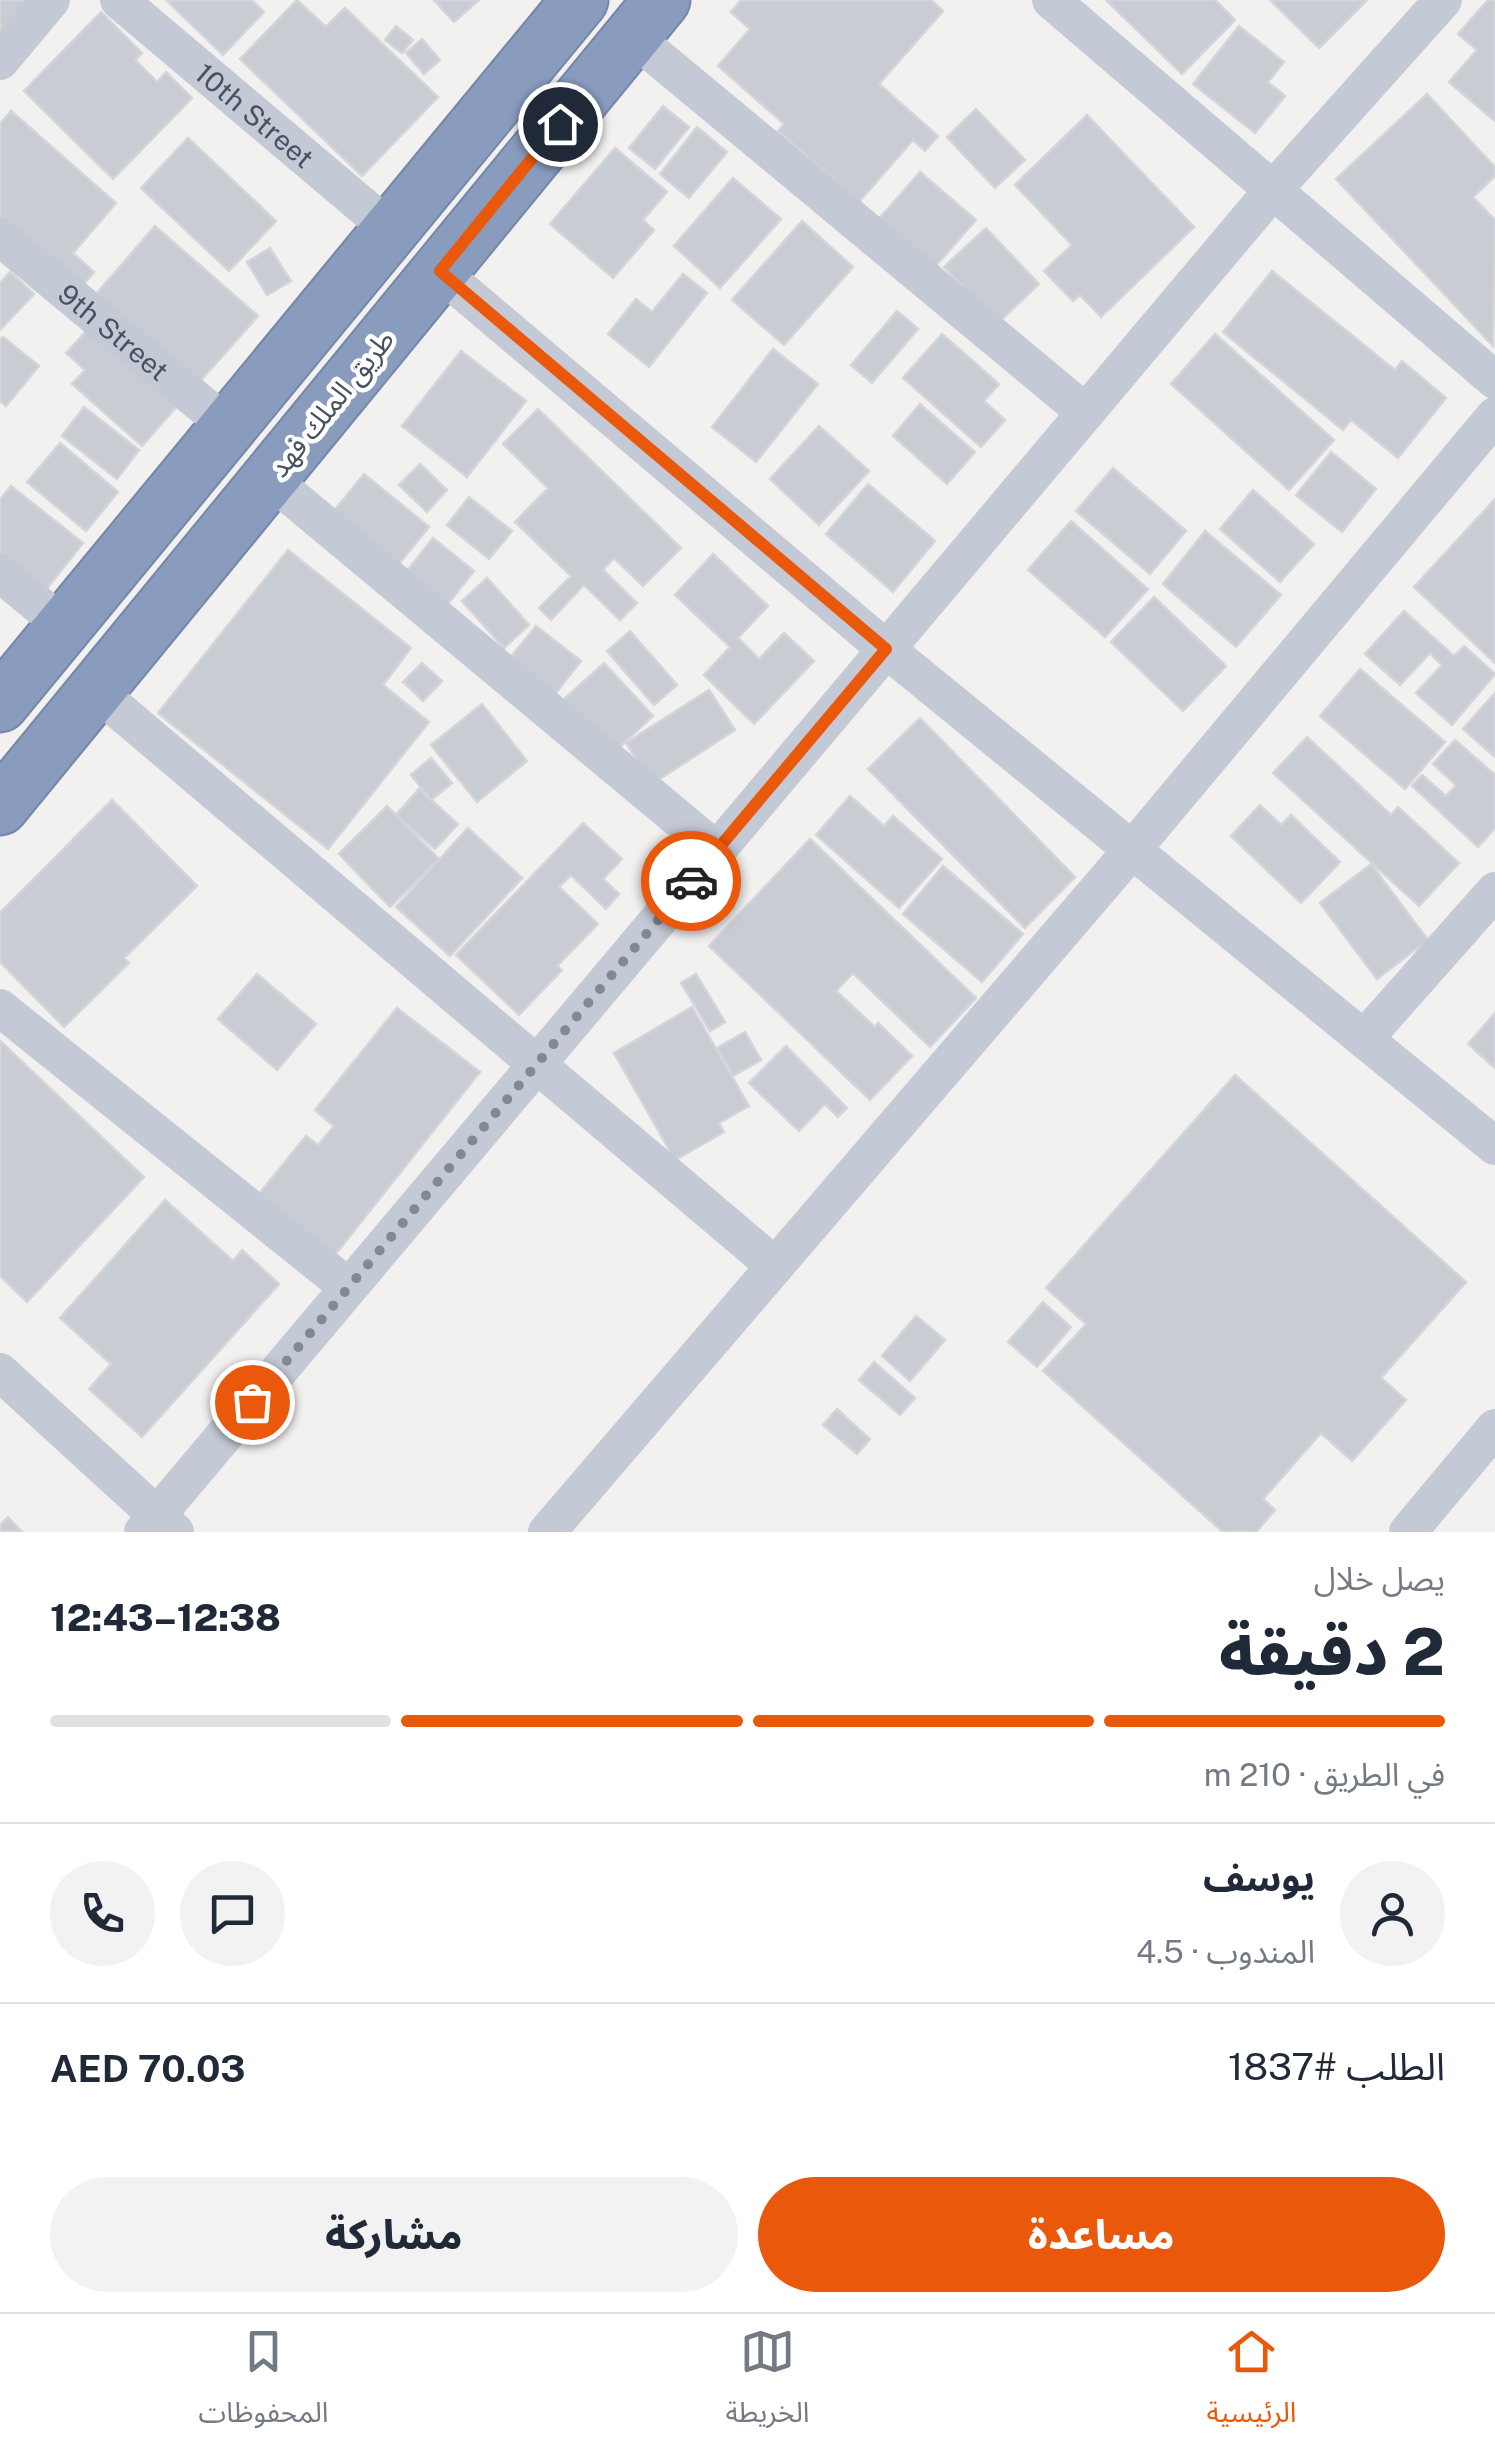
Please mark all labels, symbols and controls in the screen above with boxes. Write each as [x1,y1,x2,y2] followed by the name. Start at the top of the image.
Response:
[189,56,321,174] street label: 10th Street
[518,82,603,167] pin
[533,97,588,152] icon: home
[52,276,176,387] street label: 9th Street
[262,323,402,484] street label: طريق الملك فهد
[641,831,741,931] courier
[664,854,719,909] icon: car
[210,1360,295,1445] pin
[225,1375,280,1430] icon: bag
[1314,1560,1445,1597] text: يصل خلال
[50,1595,281,1640] text: 12:38–12:43
[1219,1613,1445,1690] text: 2 دقيقة
[1204,1756,1445,1793] text: في الطريق · 210 m
[1203,1855,1315,1900] text: يوسف
[50,1861,155,1966] button: phone
[180,1861,285,1966] button: chat
[1340,1861,1445,1966] button: person
[1136,1933,1315,1970] text: المندوب · 4.5
[1228,2044,1445,2089] text: الطلب #1837
[50,2046,246,2091] text: AED 70.03
[50,2177,738,2292] button: مشاركة
[758,2177,1445,2292] button: مساعدة
[199,2324,329,2443] tab: المحفوظات
[726,2324,809,2443] tab: الخريطة
[1206,2324,1296,2443] tab: الرئيسية

